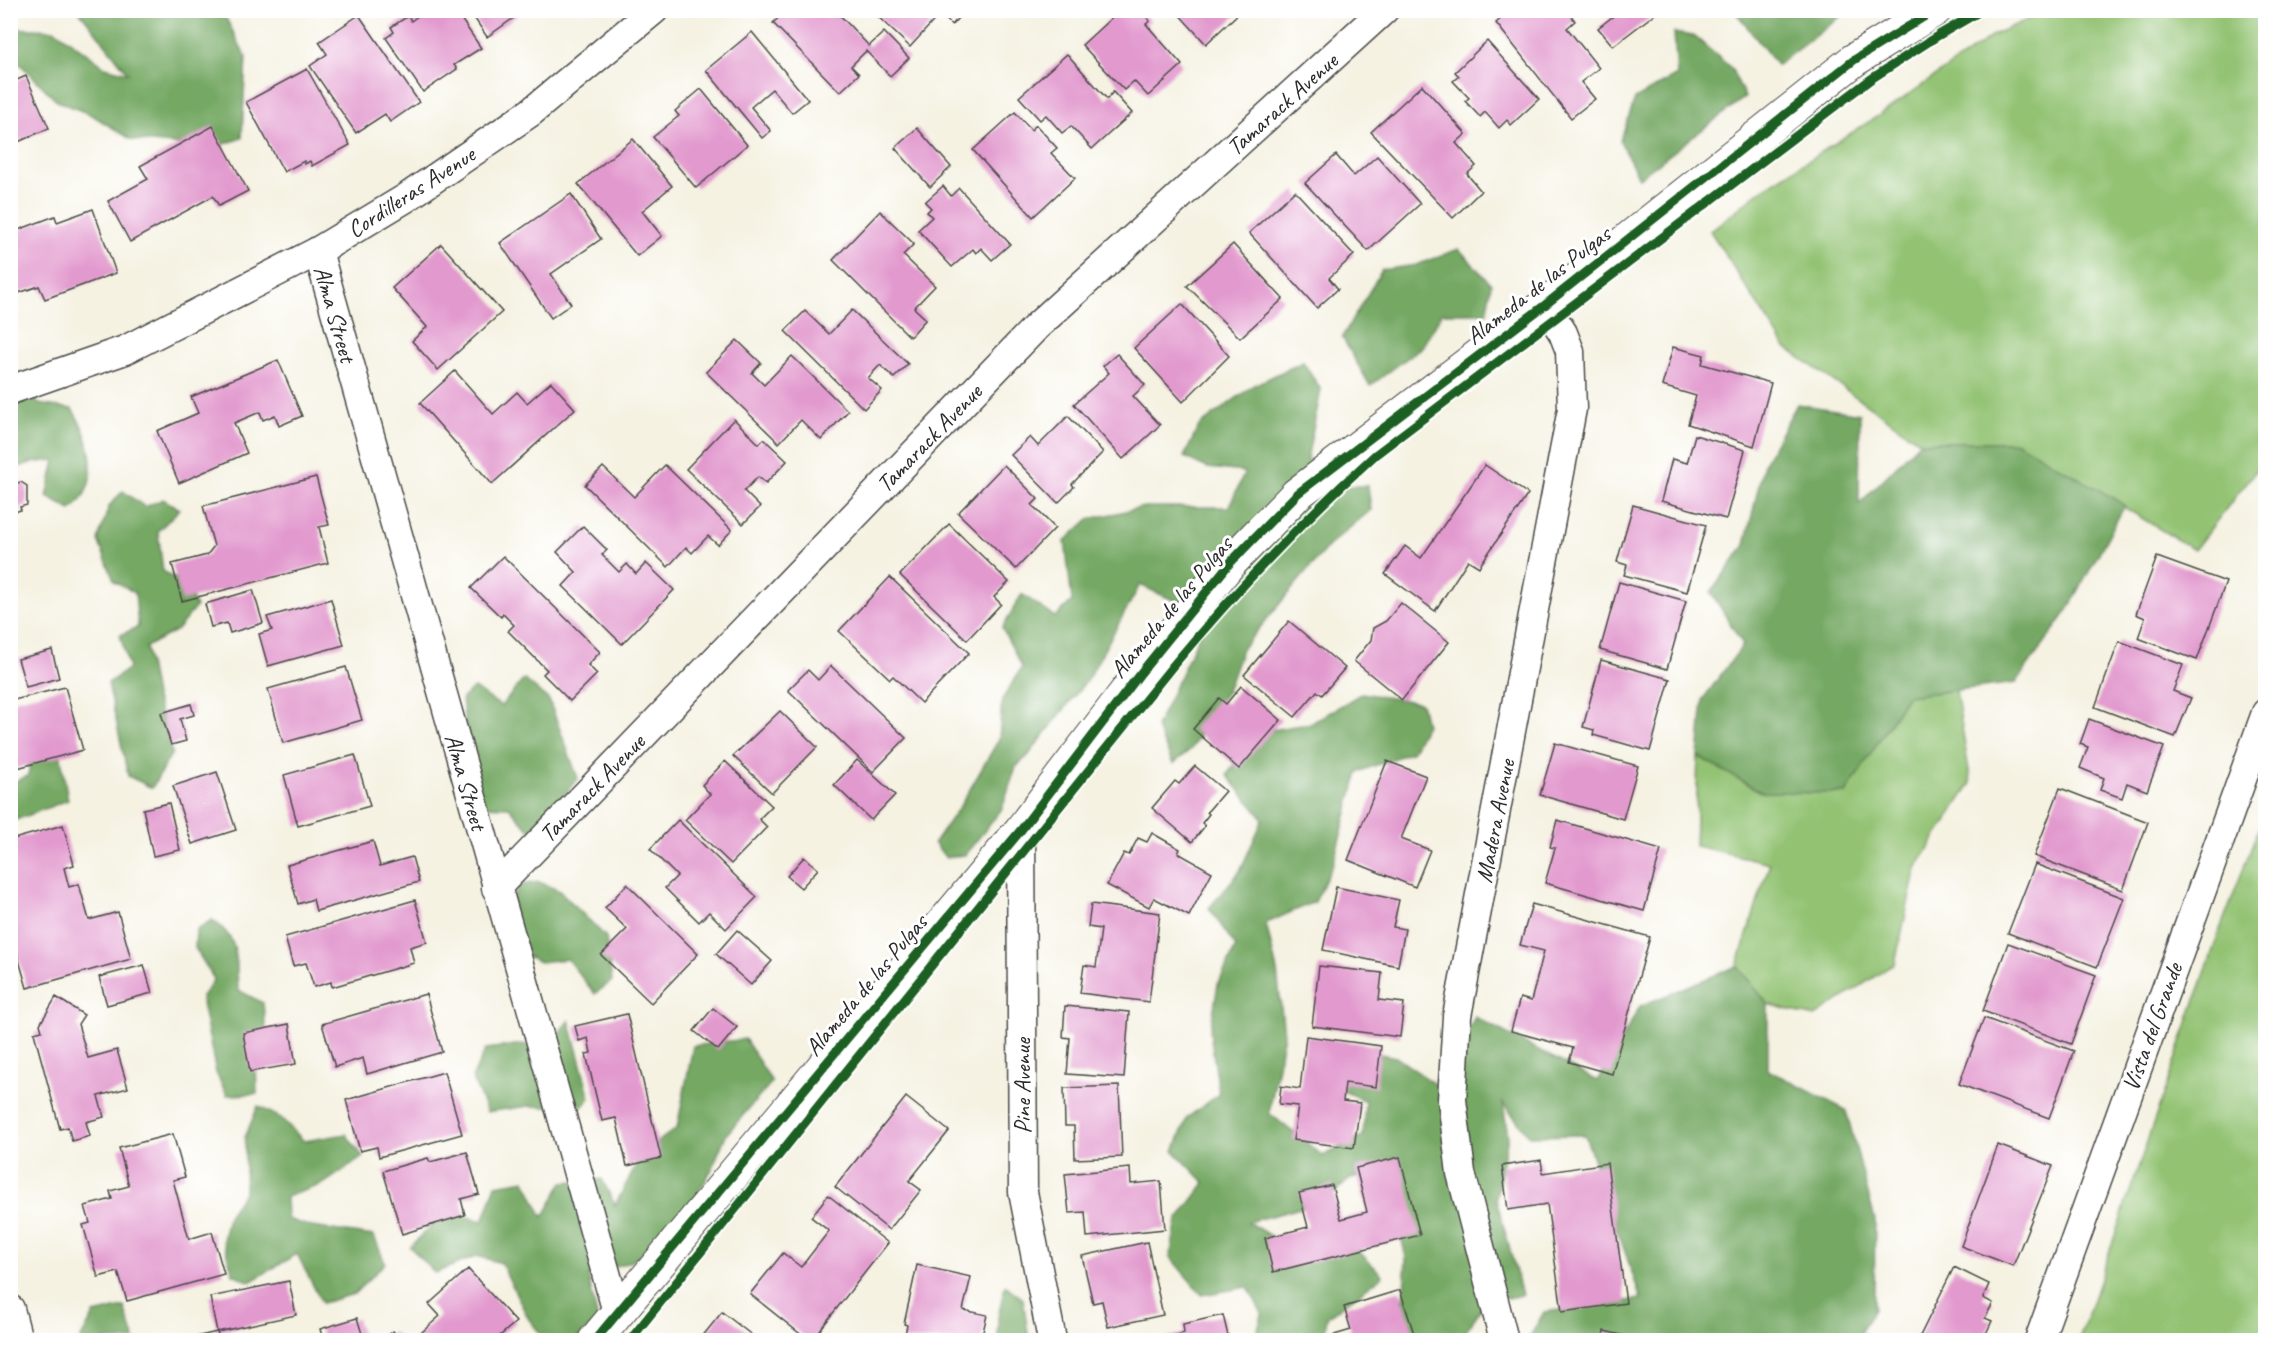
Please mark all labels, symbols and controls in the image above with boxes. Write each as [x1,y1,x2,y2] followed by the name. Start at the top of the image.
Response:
[1220,45,1346,162] street label: Tamarack Avenue
[341,138,482,244] street label: Cordilleras Avenue
[1460,218,1618,351] street label: Alameda de las Pulgas
[307,262,364,368] street label: Alma Street
[870,376,990,499] street label: Tamarack Avenue
[1103,529,1240,684] street label: Alameda de las Pulgas
[533,726,653,849] street label: Tamarack Avenue
[438,730,495,836] street label: Alma Street
[1468,755,1522,885] street label: Madera Avenue
[798,907,935,1062] street label: Alameda de las Pulgas
[2115,957,2190,1095] street label: Vista del Grande
[1007,1036,1037,1134] street label: Pine Avenue

